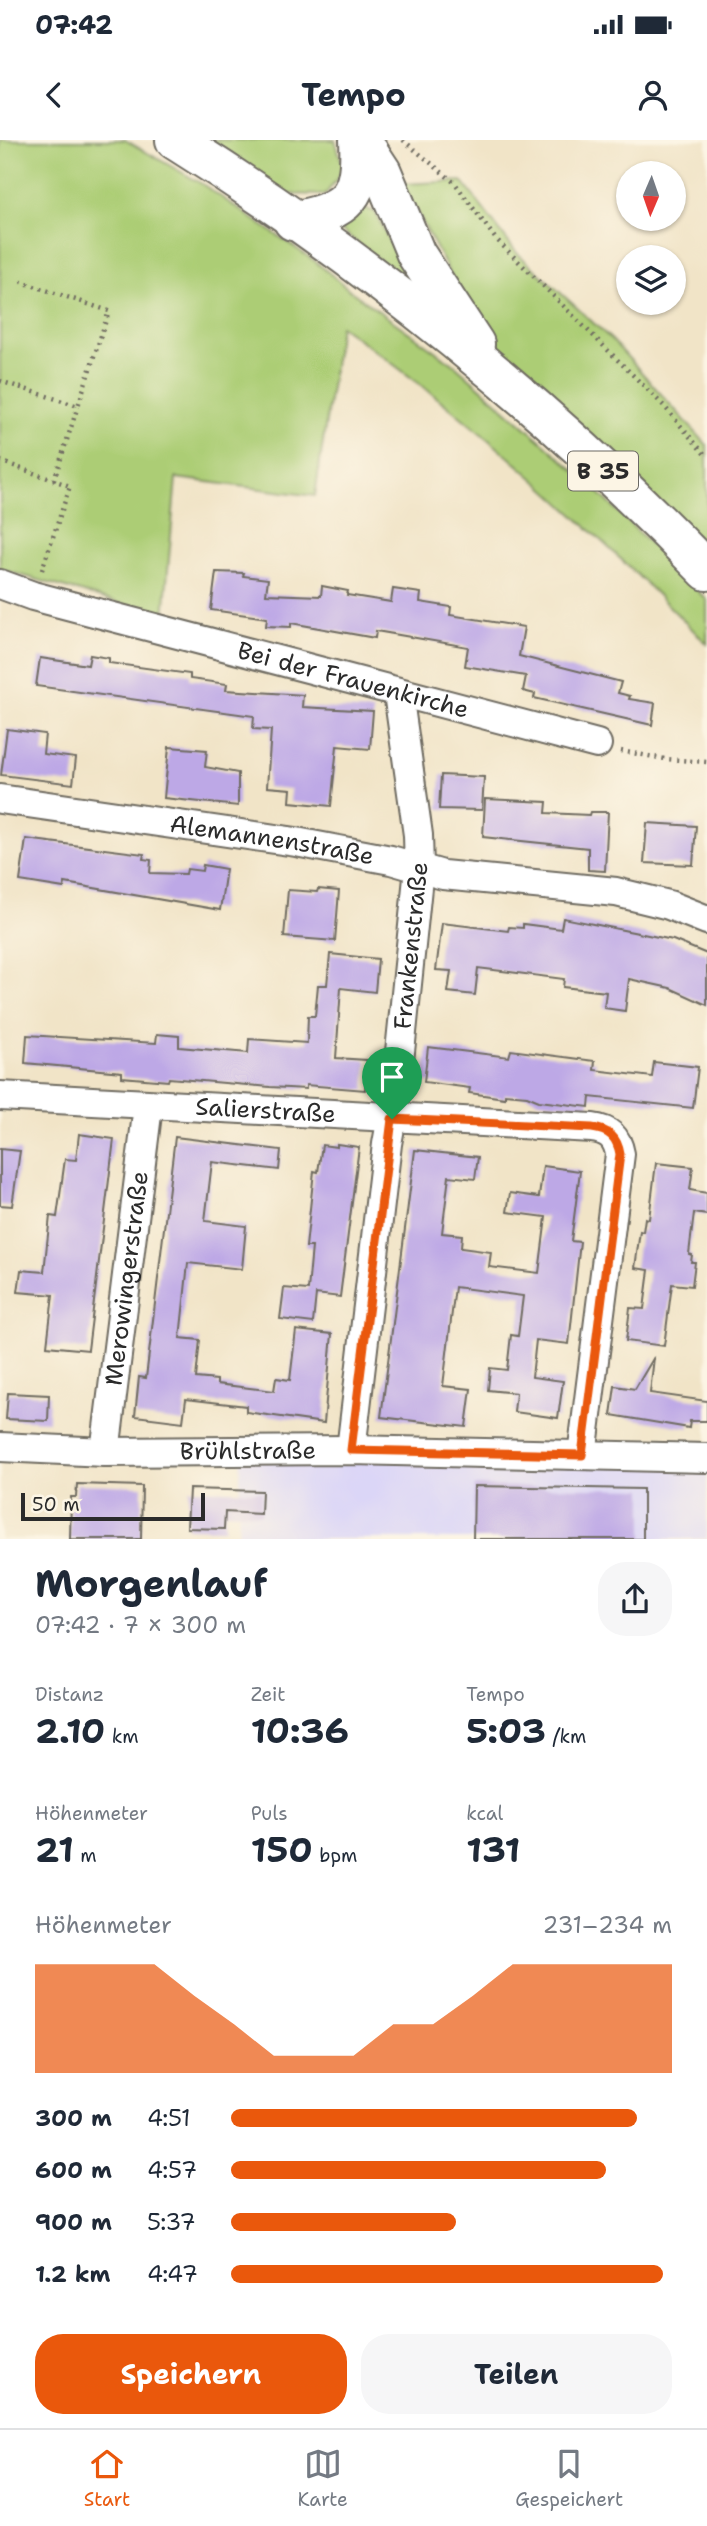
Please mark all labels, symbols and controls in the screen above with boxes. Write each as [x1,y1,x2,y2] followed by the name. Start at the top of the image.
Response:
[35,7,113,42] text: 07:42
[301,73,406,116] text: Tempo
[35,76,73,114] icon: back
[634,76,672,114] icon: person
[616,161,686,231] north arrow
[616,161,686,315] map controls
[616,245,686,315] button: layers
[568,452,638,490] road number: B 35
[234,634,472,726] street label: Bei der Frauenkirche
[168,808,377,872] street label: Alemannenstraße
[386,860,436,1031] street label: Frankenstraße
[362,1047,422,1119] pin
[373,1058,411,1096] icon: arrive
[195,1091,337,1130] street label: Salierstraße
[97,1169,156,1387] street label: Merowingerstraße
[180,1434,316,1467] street label: Brühlstraße
[21,1490,205,1522] scale bar
[32,1492,80,1517] text: 50 m
[35,1558,268,1609] text: Morgenlauf
[598,1562,672,1636] button: share
[35,1610,246,1640] text: 07:42 · 7 × 300 m
[35,1682,104,1707] text: Distanz
[251,1682,286,1707] text: Zeit
[466,1682,525,1707] text: Tempo
[35,1707,105,1754] text: 2.10
[251,1707,349,1754] text: 10:36
[466,1707,546,1754] text: 5:03
[105,1724,139,1749] text: km
[546,1724,586,1749] text: /km
[35,1801,148,1826] text: Höhenmeter
[251,1801,288,1826] text: Puls
[466,1801,503,1826] text: kcal
[35,1826,74,1873] text: 21
[251,1826,313,1873] text: 150
[466,1826,520,1873] text: 131
[74,1843,97,1868] text: m
[313,1843,357,1868] text: bpm
[35,1910,172,1940] text: Höhenmeter
[543,1910,672,1940] text: 231–234 m
[35,2103,112,2133] text: 300 m
[147,2103,191,2133] text: 4:51
[35,2155,112,2185] text: 600 m
[147,2155,197,2185] text: 4:57
[35,2207,112,2237] text: 900 m
[147,2207,196,2237] text: 5:37
[35,2259,111,2289] text: 1.2 km
[147,2259,198,2289] text: 4:47
[35,2334,347,2414] button: Speichern
[361,2334,672,2414] button: Teilen
[84,2445,130,2512] tab: Start
[298,2445,348,2512] tab: Karte
[515,2445,623,2512] tab: Gespeichert

